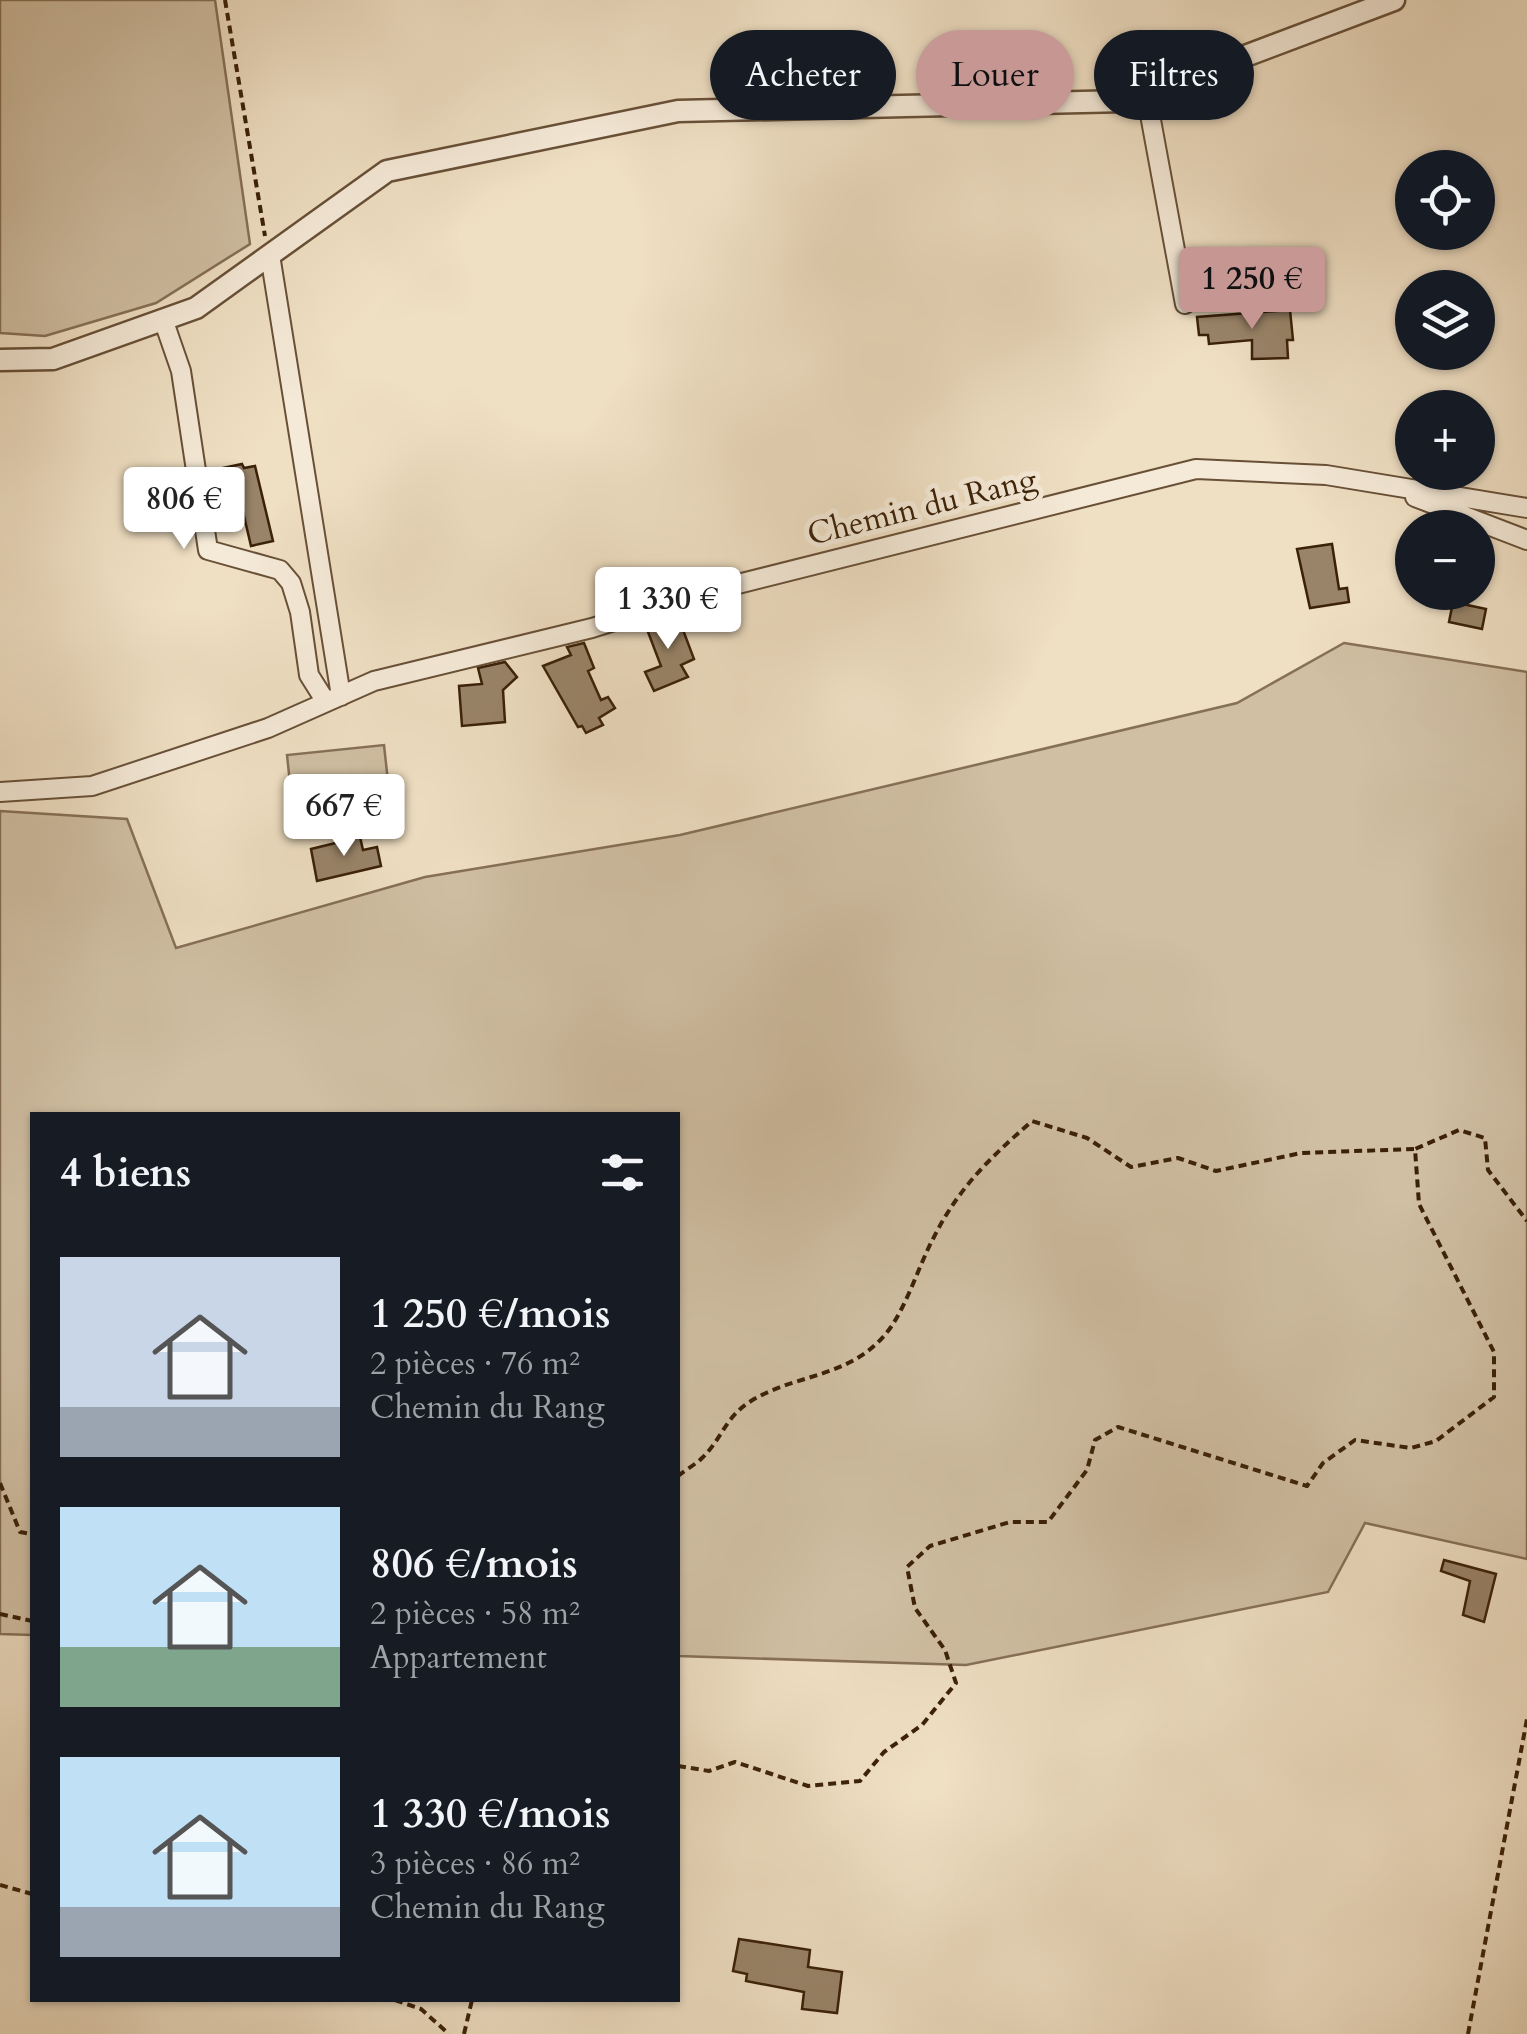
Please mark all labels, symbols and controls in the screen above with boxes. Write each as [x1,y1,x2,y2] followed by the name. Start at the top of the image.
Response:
[710,30,896,120] chip: Acheter
[916,30,1074,120] chip: Louer
[1094,30,1254,120] chip: Filtres
[1395,150,1495,610] map controls
[1395,150,1495,250] button: locate
[1160,247,1344,332] pin: 1 250 €
[1201,257,1303,301] text: 1 250 €
[1395,270,1495,370] button: layers
[1395,390,1495,490] button: +
[803,457,1041,557] street label: Chemin du Rang
[114,467,254,552] pin: 806 €
[146,477,222,521] text: 806 €
[1395,510,1495,610] button: −
[576,567,760,652] pin: 1 330 €
[617,577,719,621] text: 1 330 €
[274,774,414,859] pin: 667 €
[306,784,382,828] text: 667 €
[60,1144,191,1201] text: 4 biens
[595,1145,650,1200] icon: filters
[370,1285,611,1342] text: 1 250 €/mois
[140,1297,260,1417] icon: home
[370,1342,580,1386] text: 2 pièces · 76 m²
[370,1386,605,1430] text: Chemin du Rang
[370,1535,578,1592] text: 806 €/mois
[140,1547,260,1667] icon: home
[370,1592,580,1636] text: 2 pièces · 58 m²
[370,1636,547,1680] text: Appartement
[370,1785,611,1842] text: 1 330 €/mois
[140,1797,260,1917] icon: home
[370,1842,580,1886] text: 3 pièces · 86 m²
[370,1886,605,1930] text: Chemin du Rang

